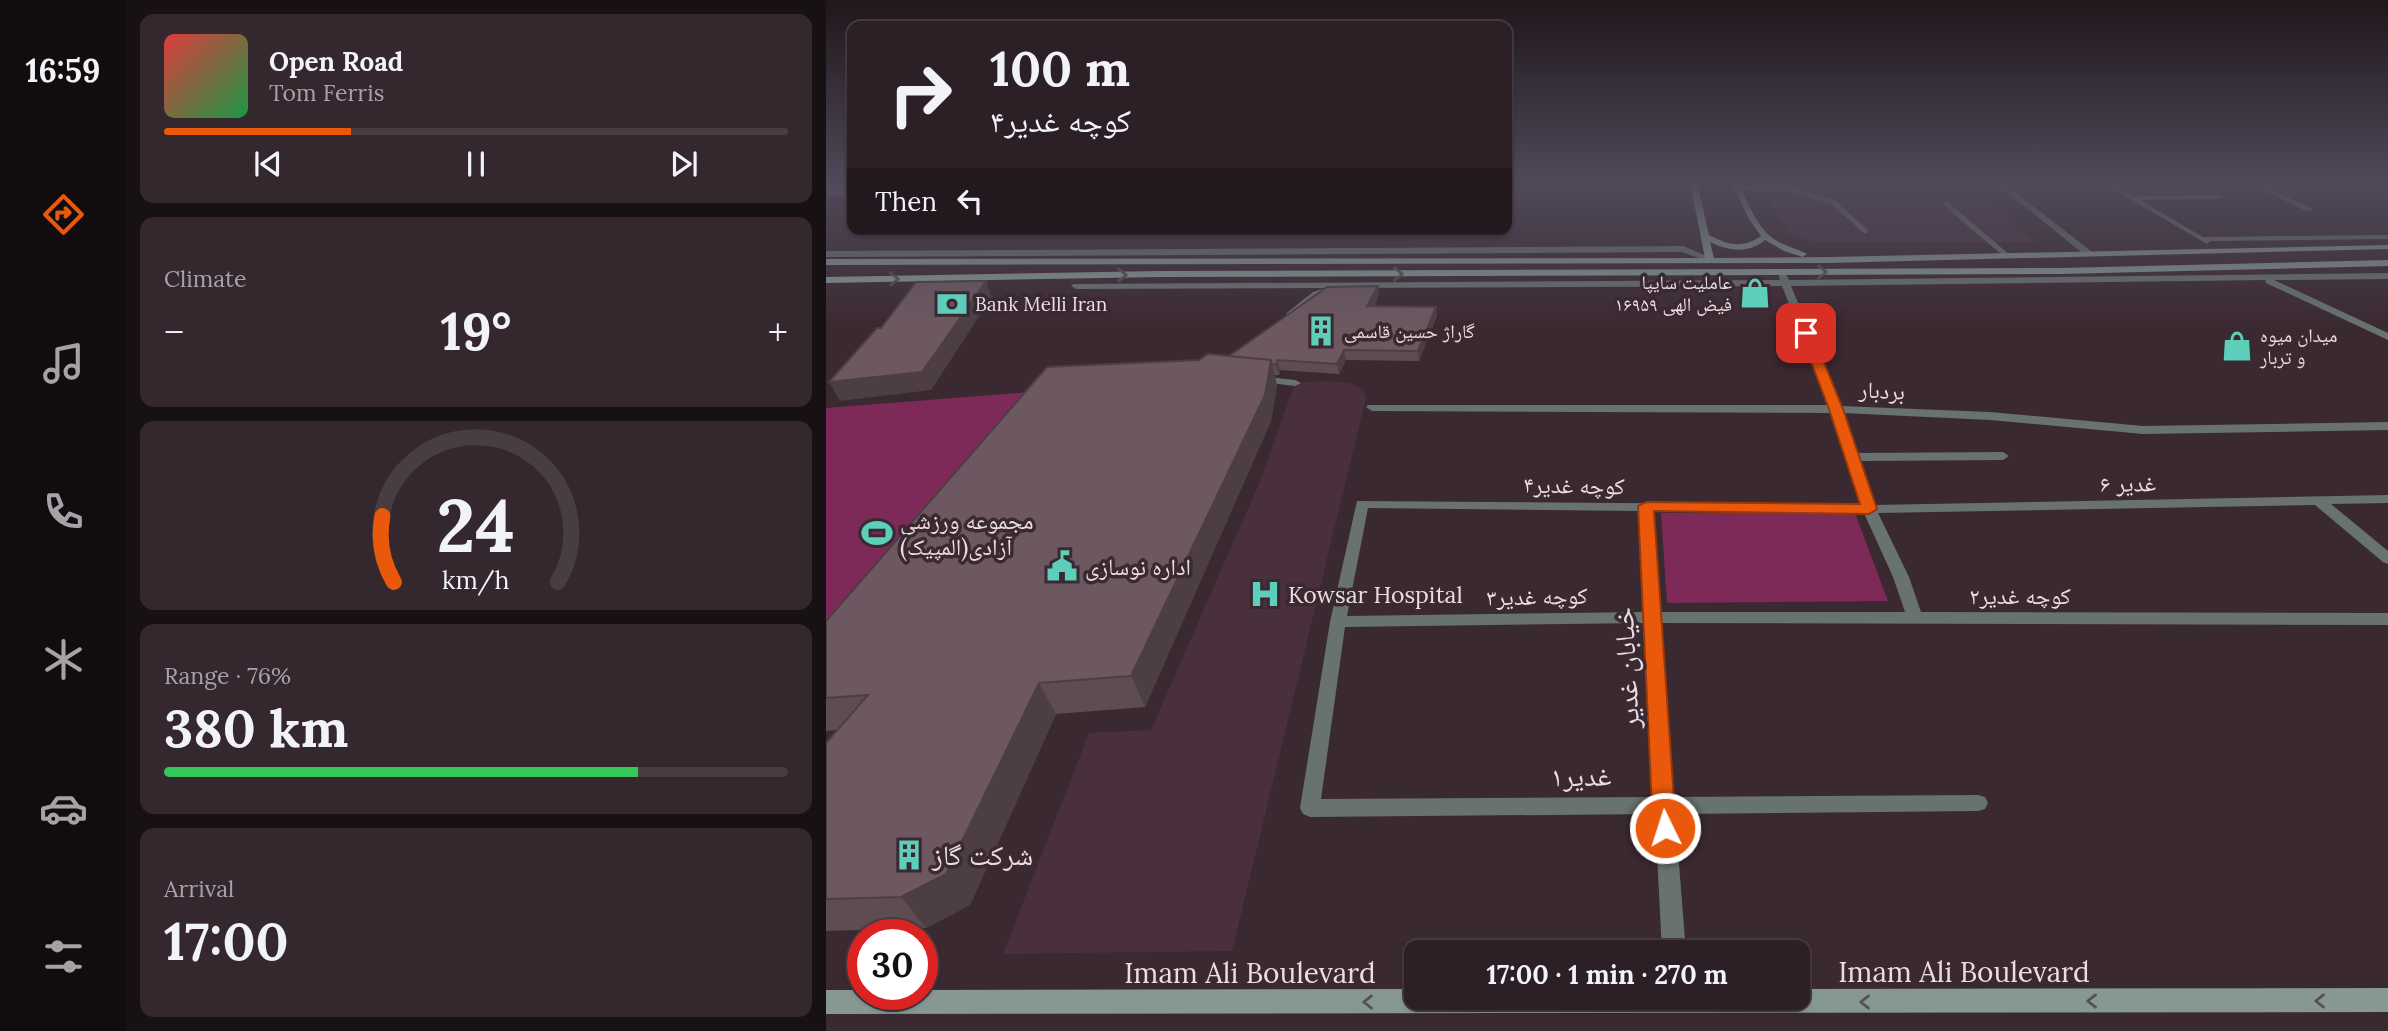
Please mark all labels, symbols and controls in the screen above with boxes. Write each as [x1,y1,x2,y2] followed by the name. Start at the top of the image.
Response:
[990,37,1130,99] text: 100 m
[269,45,403,78] text: Open Road
[875,49,966,140] icon: right
[25,50,101,91] text: 16:59
[269,78,384,107] text: Tom Ferris
[990,100,1131,141] text: کوچه غدیر۴
[249,145,287,183] icon: previous
[457,145,495,183] icon: pause
[665,145,703,183] icon: next
[951,182,989,220] icon: left
[875,185,937,218] text: Then
[39,190,88,239] icon: directions
[164,264,246,293] text: Climate
[1817,264,1827,280] one-way arrow
[1393,266,1404,282] one-way arrow
[1117,267,1127,283] one-way arrow
[1615,270,1732,316] place label: عاملیت سایپا ۱۶۹۵۹ فیض الهی
[889,271,900,286] one-way arrow
[1738,276,1772,310] shop icon: عاملیت سایپا ۱۶۹۵۹ فیض الهی
[935,287,969,321] bank icon: Bank Melli Iran
[975,292,1107,316] place label: Bank Melli Iran
[441,298,511,364] text: 19°
[1776,303,1836,363] pin
[164,308,184,356] text: −
[768,308,788,356] text: +
[1304,314,1338,348] building icon: گاراژ حسین قاسمی
[1787,314,1825,352] icon: arrive
[1344,319,1475,343] place label: گاراژ حسین قاسمی
[2259,323,2337,369] place label: میدان میوه و تربار
[2220,329,2254,363] shop icon: میدان میوه و تربار
[39,339,88,388] icon: music
[1857,374,1906,406] street label: بردبار
[2100,468,2157,498] street label: غدیر ۶
[1523,470,1625,500] street label: کوچه غدیر۴
[437,479,515,572] text: 24
[39,487,88,536] icon: phone
[900,506,1034,562] place label: مجموعه ورزشی آزادی(المپیک)
[860,516,894,550] sports icon: مجموعه ورزشی آزادی(المپیک)
[1045,549,1079,583] public building icon: اداره نوسازی
[1085,552,1191,581] place label: اداره نوسازی
[442,563,510,595] text: km/h
[1248,577,1282,611] hospital icon: Kowsar Hospital
[1288,580,1463,609] place label: Kowsar Hospital
[1486,581,1588,611] street label: کوچه غدیر۳
[1969,581,2071,610] street label: کوچه غدیر۲
[1605,606,1647,731] street label: خیابان غدیر
[39,635,88,684] icon: climate
[164,661,291,690] text: Range · 76%
[164,695,348,761] text: 380 km
[1550,757,1612,795] street label: غدیر۱
[39,784,88,833] icon: car
[1628,791,1702,865] position arrow
[931,837,1033,873] place label: شرکت گاز
[892,838,926,872] building icon: شرکت گاز
[164,874,234,903] text: Arrival
[164,908,289,974] text: 17:00
[847,919,938,1010] speed limit sign: 30
[39,932,88,981] icon: filters
[1838,954,2090,990] street label: Imam Ali Boulevard
[1124,955,1376,991] street label: Imam Ali Boulevard
[1486,958,1728,991] text: 17:00 · 1 min · 270 m
[2087,993,2097,1009] one-way arrow
[2314,993,2325,1008] one-way arrow
[1362,994,1373,1010] one-way arrow
[1859,994,1870,1010] one-way arrow

